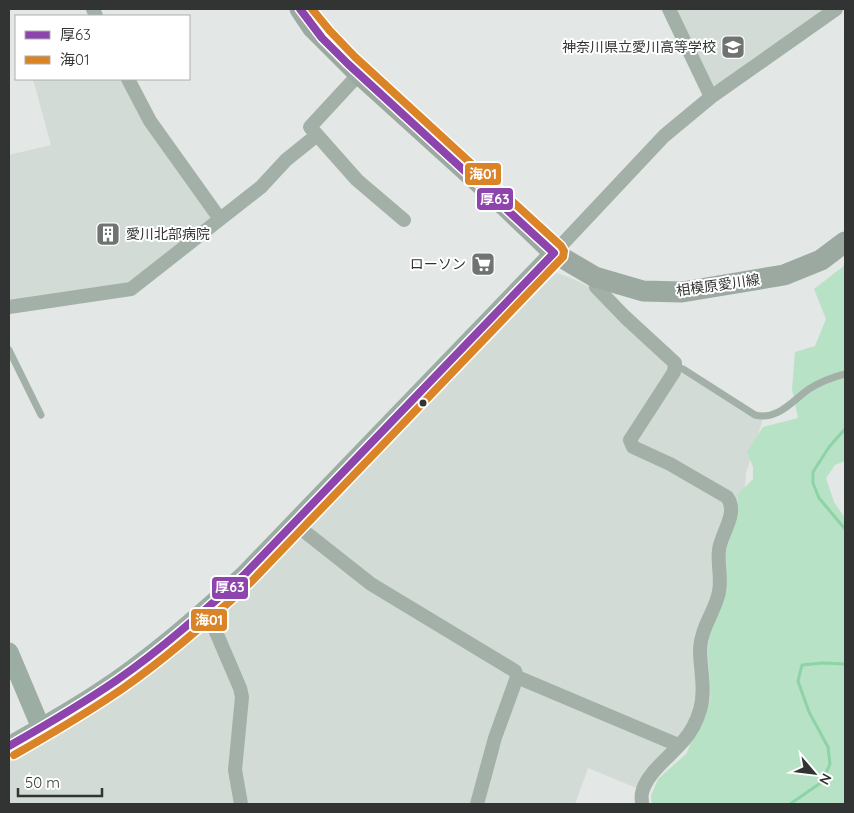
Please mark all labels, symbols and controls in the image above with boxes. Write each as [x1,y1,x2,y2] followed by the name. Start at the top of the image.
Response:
[15,15,190,80] legend
[60,25,91,44] text: 厚63
[720,34,746,60] school or university icon: 神奈川県立愛川高等学校
[562,38,716,56] place label: 神奈川県立愛川高等学校
[60,50,89,69] text: 海01
[464,162,502,186] line badge: 海01
[469,165,497,183] text: 海01
[476,187,514,211] line badge: 厚63
[480,190,510,208] text: 厚63
[95,221,121,247] building icon: 愛川北部病院
[126,225,210,243] place label: 愛川北部病院
[470,251,496,277] supermarket icon: ローソン
[410,255,466,273] place label: ローソン
[675,270,761,300] street label: 相模原愛川線
[418,398,428,408] unlabelled marker
[211,576,249,600] line badge: 厚63
[215,578,245,596] text: 厚63
[190,608,228,632] line badge: 海01
[195,611,223,629] text: 海01
[789,748,839,798] north arrow
[18,766,101,798] scale bar
[815,770,836,788] text: N
[25,773,60,792] text: 50 m

